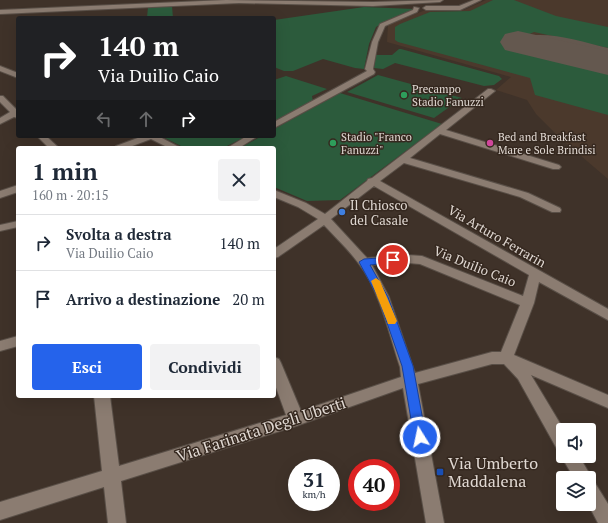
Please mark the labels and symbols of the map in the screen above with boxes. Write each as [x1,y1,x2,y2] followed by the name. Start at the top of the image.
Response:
[412,82,484,109] place label: Precampo Stadio Fanuzzi
[399,90,409,100] marker: Precampo Stadio Fanuzzi
[341,130,412,157] place label: Stadio "Franco Fanuzzi"
[498,130,596,157] place label: Bed and Breakfast Mare e Sole Brindisi
[328,138,338,148] marker: Stadio "Franco Fanuzzi"
[485,138,495,148] marker: Bed and Breakfast Mare e Sole Brindisi
[350,196,408,229] place label: Il Chiosco del Casale
[445,201,550,272] street label: Via Arturo Ferrarin
[337,207,347,217] marker: Il Chiosco del Casale
[431,241,519,291] street label: Via Duilio Caio
[376,243,410,277] pin
[174,391,349,467] street label: Via Farinata Degli Uberti
[399,416,441,458] position arrow
[448,452,538,492] place label: Via Umberto Maddalena
[348,459,400,511] speed limit sign: 40
[435,467,445,477] marker: Via Umberto Maddalena

